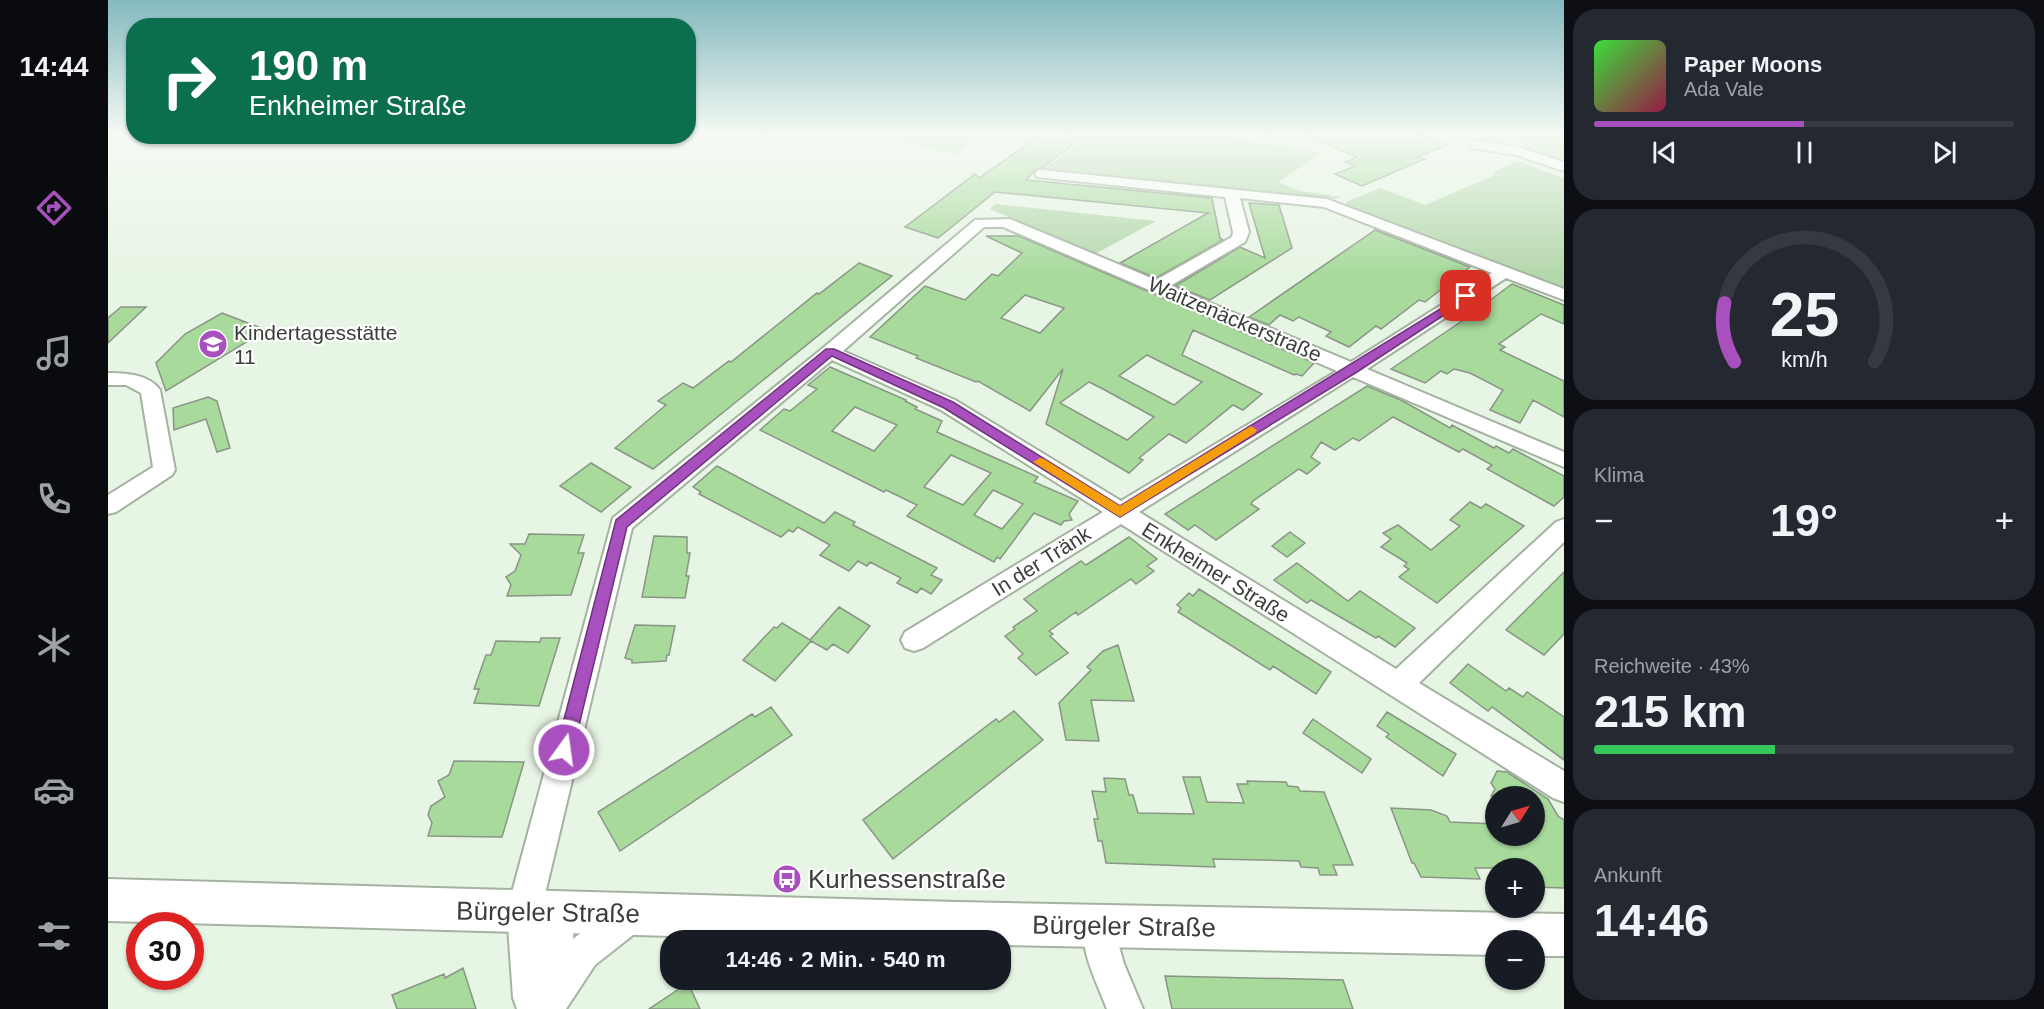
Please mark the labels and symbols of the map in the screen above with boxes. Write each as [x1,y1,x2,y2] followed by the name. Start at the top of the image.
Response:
[1440,270,1491,321] pin
[1145,272,1325,366] street label: Waitzenäckerstraße
[234,321,397,368] place label: Kindertagesstätte 11
[197,328,229,360] school or university icon: Kindertagesstätte 11
[1138,517,1294,627] street label: Enkheimer Straße
[987,521,1095,600] street label: In der Tränk
[532,718,596,782] position arrow
[1485,786,1545,846] north arrow
[771,863,803,895] bus stop icon: Kurhessenstraße
[808,864,1006,894] place label: Kurhessenstraße
[456,895,640,929] street label: Bürgeler Straße
[1032,909,1216,943] street label: Bürgeler Straße
[126,912,204,990] speed limit sign: 30

